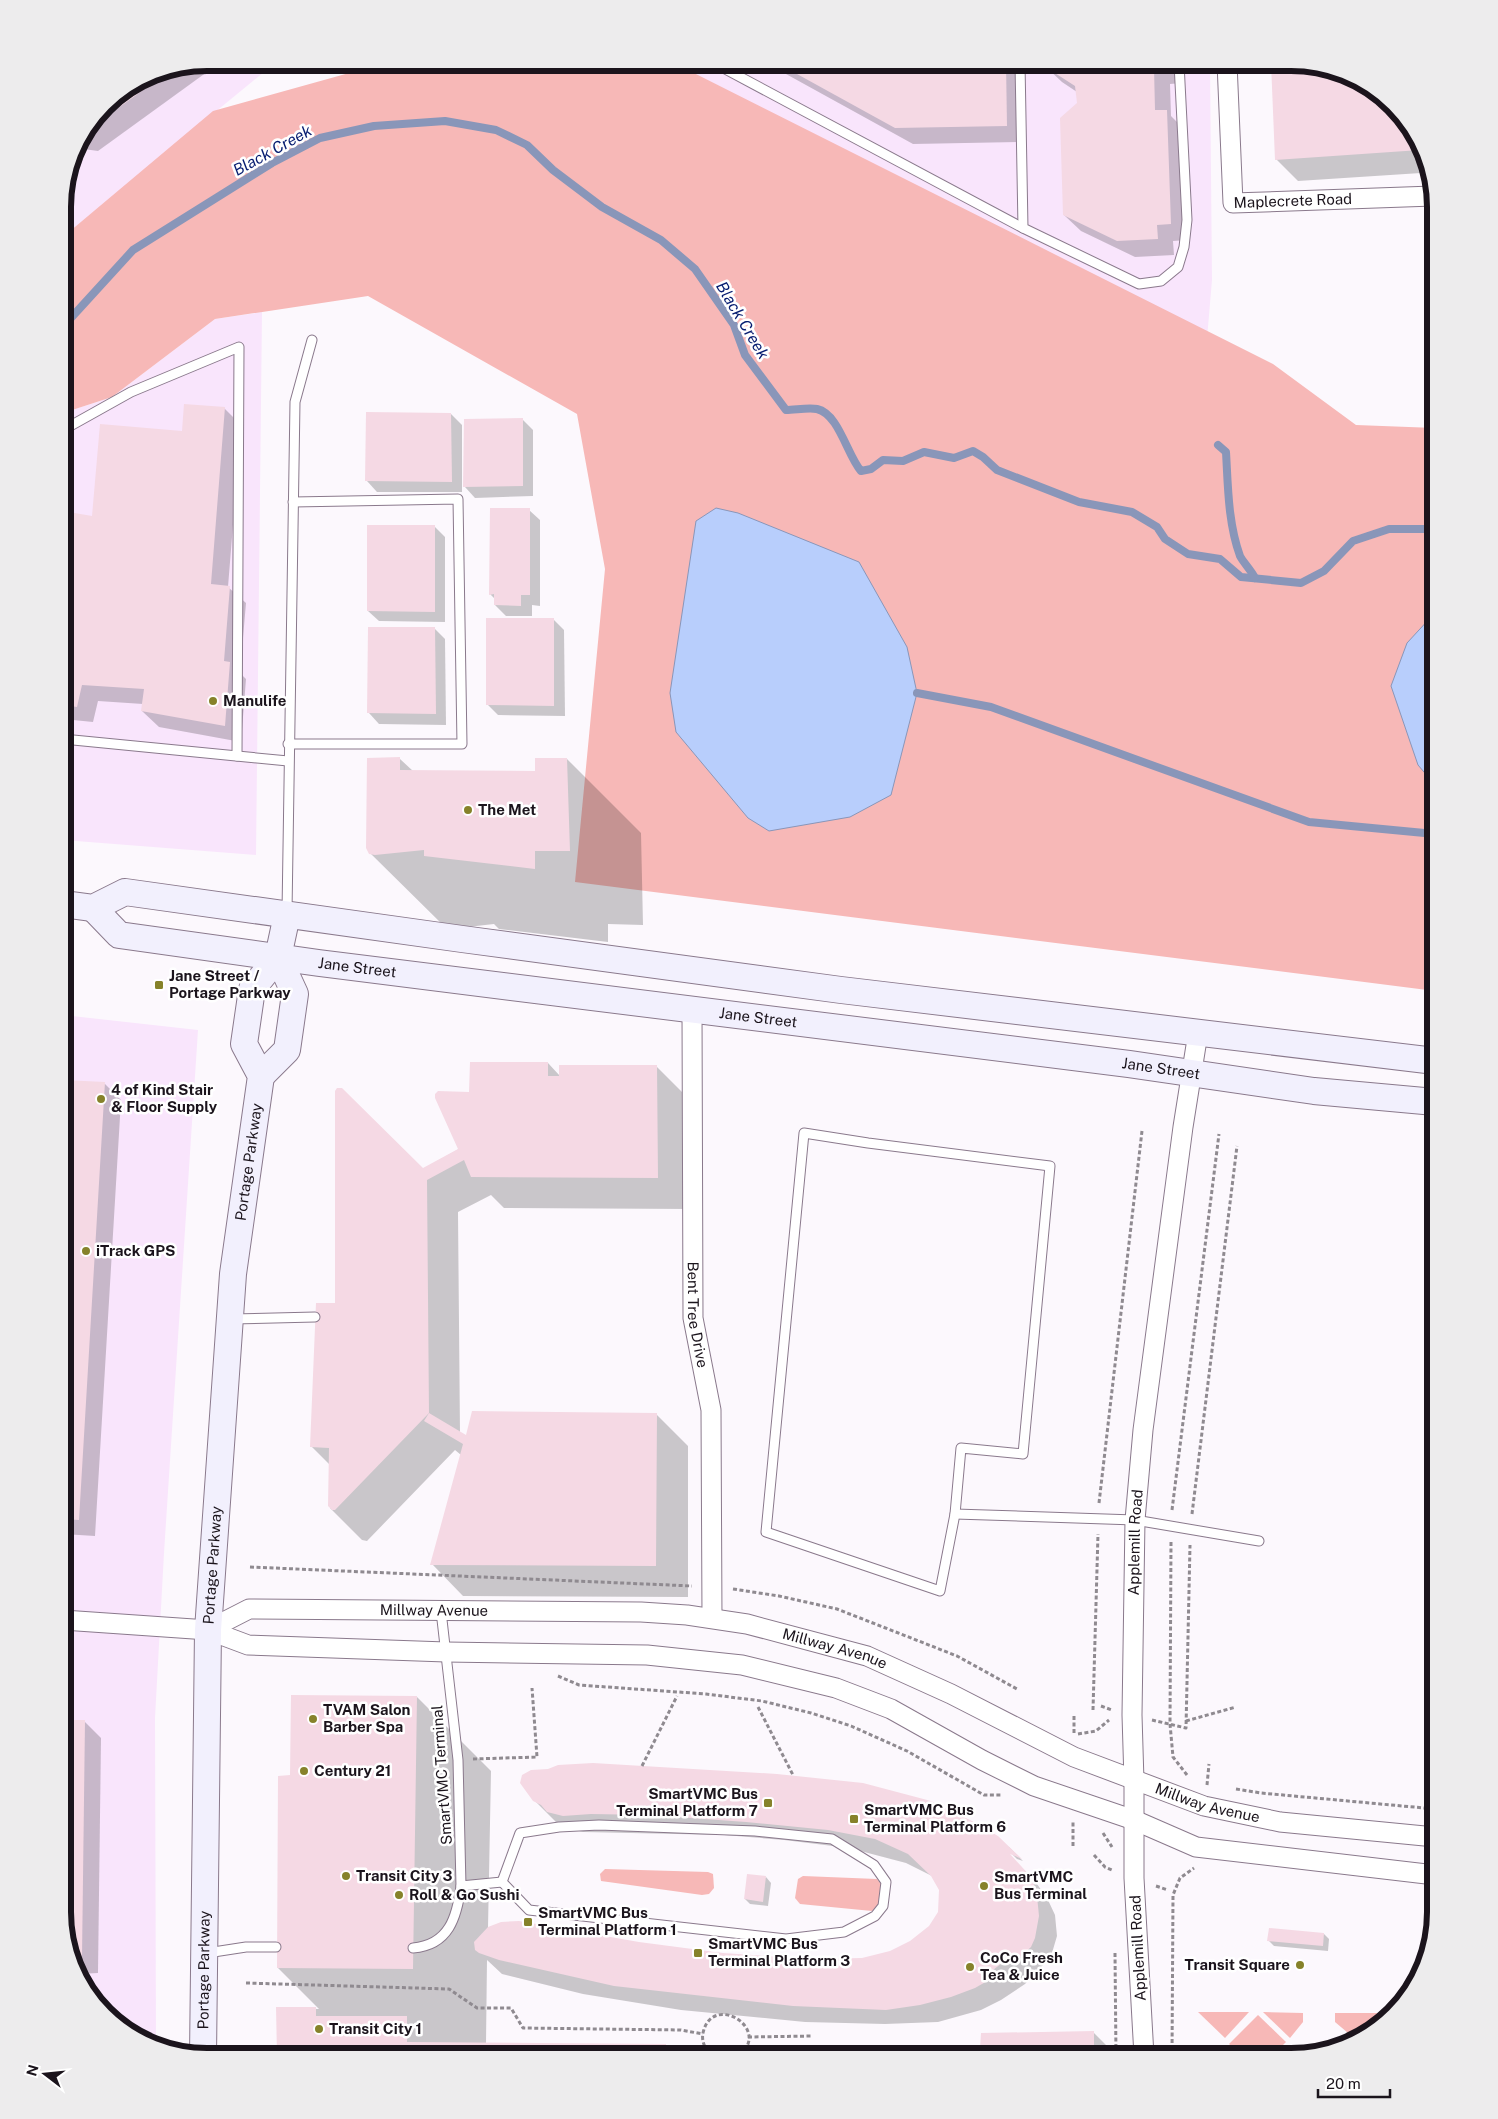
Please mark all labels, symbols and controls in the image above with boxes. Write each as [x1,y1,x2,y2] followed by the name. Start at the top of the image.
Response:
[230,121,315,180] water label: Black Creek
[1233,190,1352,211] street label: Maplecrete Road
[712,278,773,363] water label: Black Creek
[223,692,287,709] place label: Manulife
[207,695,219,707] marker: Manulife
[478,801,536,818] place label: The Met
[462,804,474,816] marker: The Met
[317,954,398,981] street label: Jane Street
[169,967,291,1001] place label: Jane Street / Portage Parkway
[153,979,165,991] marker: Jane Street / Portage Parkway
[718,1004,798,1031] street label: Jane Street
[1121,1054,1201,1082] street label: Jane Street
[111,1081,218,1115] place label: 4 of Kind Stair & Floor Supply
[95,1093,107,1105] marker: 4 of Kind Stair & Floor Supply
[232,1102,265,1222] street label: Portage Parkway
[96,1242,175,1259] place label: iTrack GPS
[80,1245,92,1257] marker: iTrack GPS
[685,1261,712,1369] street label: Bent Tree Drive
[1125,1489,1146,1595] street label: Applemill Road
[199,1505,225,1625] street label: Portage Parkway
[380,1601,488,1619] street label: Millway Avenue
[781,1625,890,1672] street label: Millway Avenue
[323,1701,411,1735] place label: TVAM Salon Barber Spa
[428,1704,455,1846] street label: SmartVMC Terminal
[307,1713,319,1725] marker: TVAM Salon Barber Spa
[314,1762,391,1779] place label: Century 21
[298,1765,310,1777] marker: Century 21
[1153,1779,1262,1826] street label: Millway Avenue
[616,1785,758,1819] place label: SmartVMC Bus Terminal Platform 7
[762,1797,774,1809] marker: SmartVMC Bus Terminal Platform 7
[864,1801,1006,1835] place label: SmartVMC Bus Terminal Platform 6
[848,1813,860,1825] marker: SmartVMC Bus Terminal Platform 6
[356,1867,453,1884] place label: Transit City 3
[994,1868,1087,1902] place label: SmartVMC Bus Terminal
[340,1870,352,1882] marker: Transit City 3
[978,1880,990,1892] marker: SmartVMC Bus Terminal
[409,1886,519,1903] place label: Roll & Go Sushi
[393,1889,405,1901] marker: Roll & Go Sushi
[1126,1895,1149,2001] street label: Applemill Road
[538,1904,677,1938] place label: SmartVMC Bus Terminal Platform 1
[194,1911,213,2029] street label: Portage Parkway
[522,1916,534,1928] marker: SmartVMC Bus Terminal Platform 1
[708,1935,850,1969] place label: SmartVMC Bus Terminal Platform 3
[692,1947,704,1959] marker: SmartVMC Bus Terminal Platform 3
[980,1949,1063,1983] place label: CoCo Fresh Tea & Juice
[1184,1956,1290,1973] place label: Transit Square
[1294,1959,1306,1971] marker: Transit Square
[964,1961,976,1973] marker: CoCo Fresh Tea & Juice
[329,2020,422,2037] place label: Transit City 1
[313,2023,325,2035] marker: Transit City 1
[20,2049,70,2099] north arrow
[23,2063,42,2078] text: N
[1318,2066,1390,2098] scale bar
[1326,2075,1361,2092] text: 20 m

